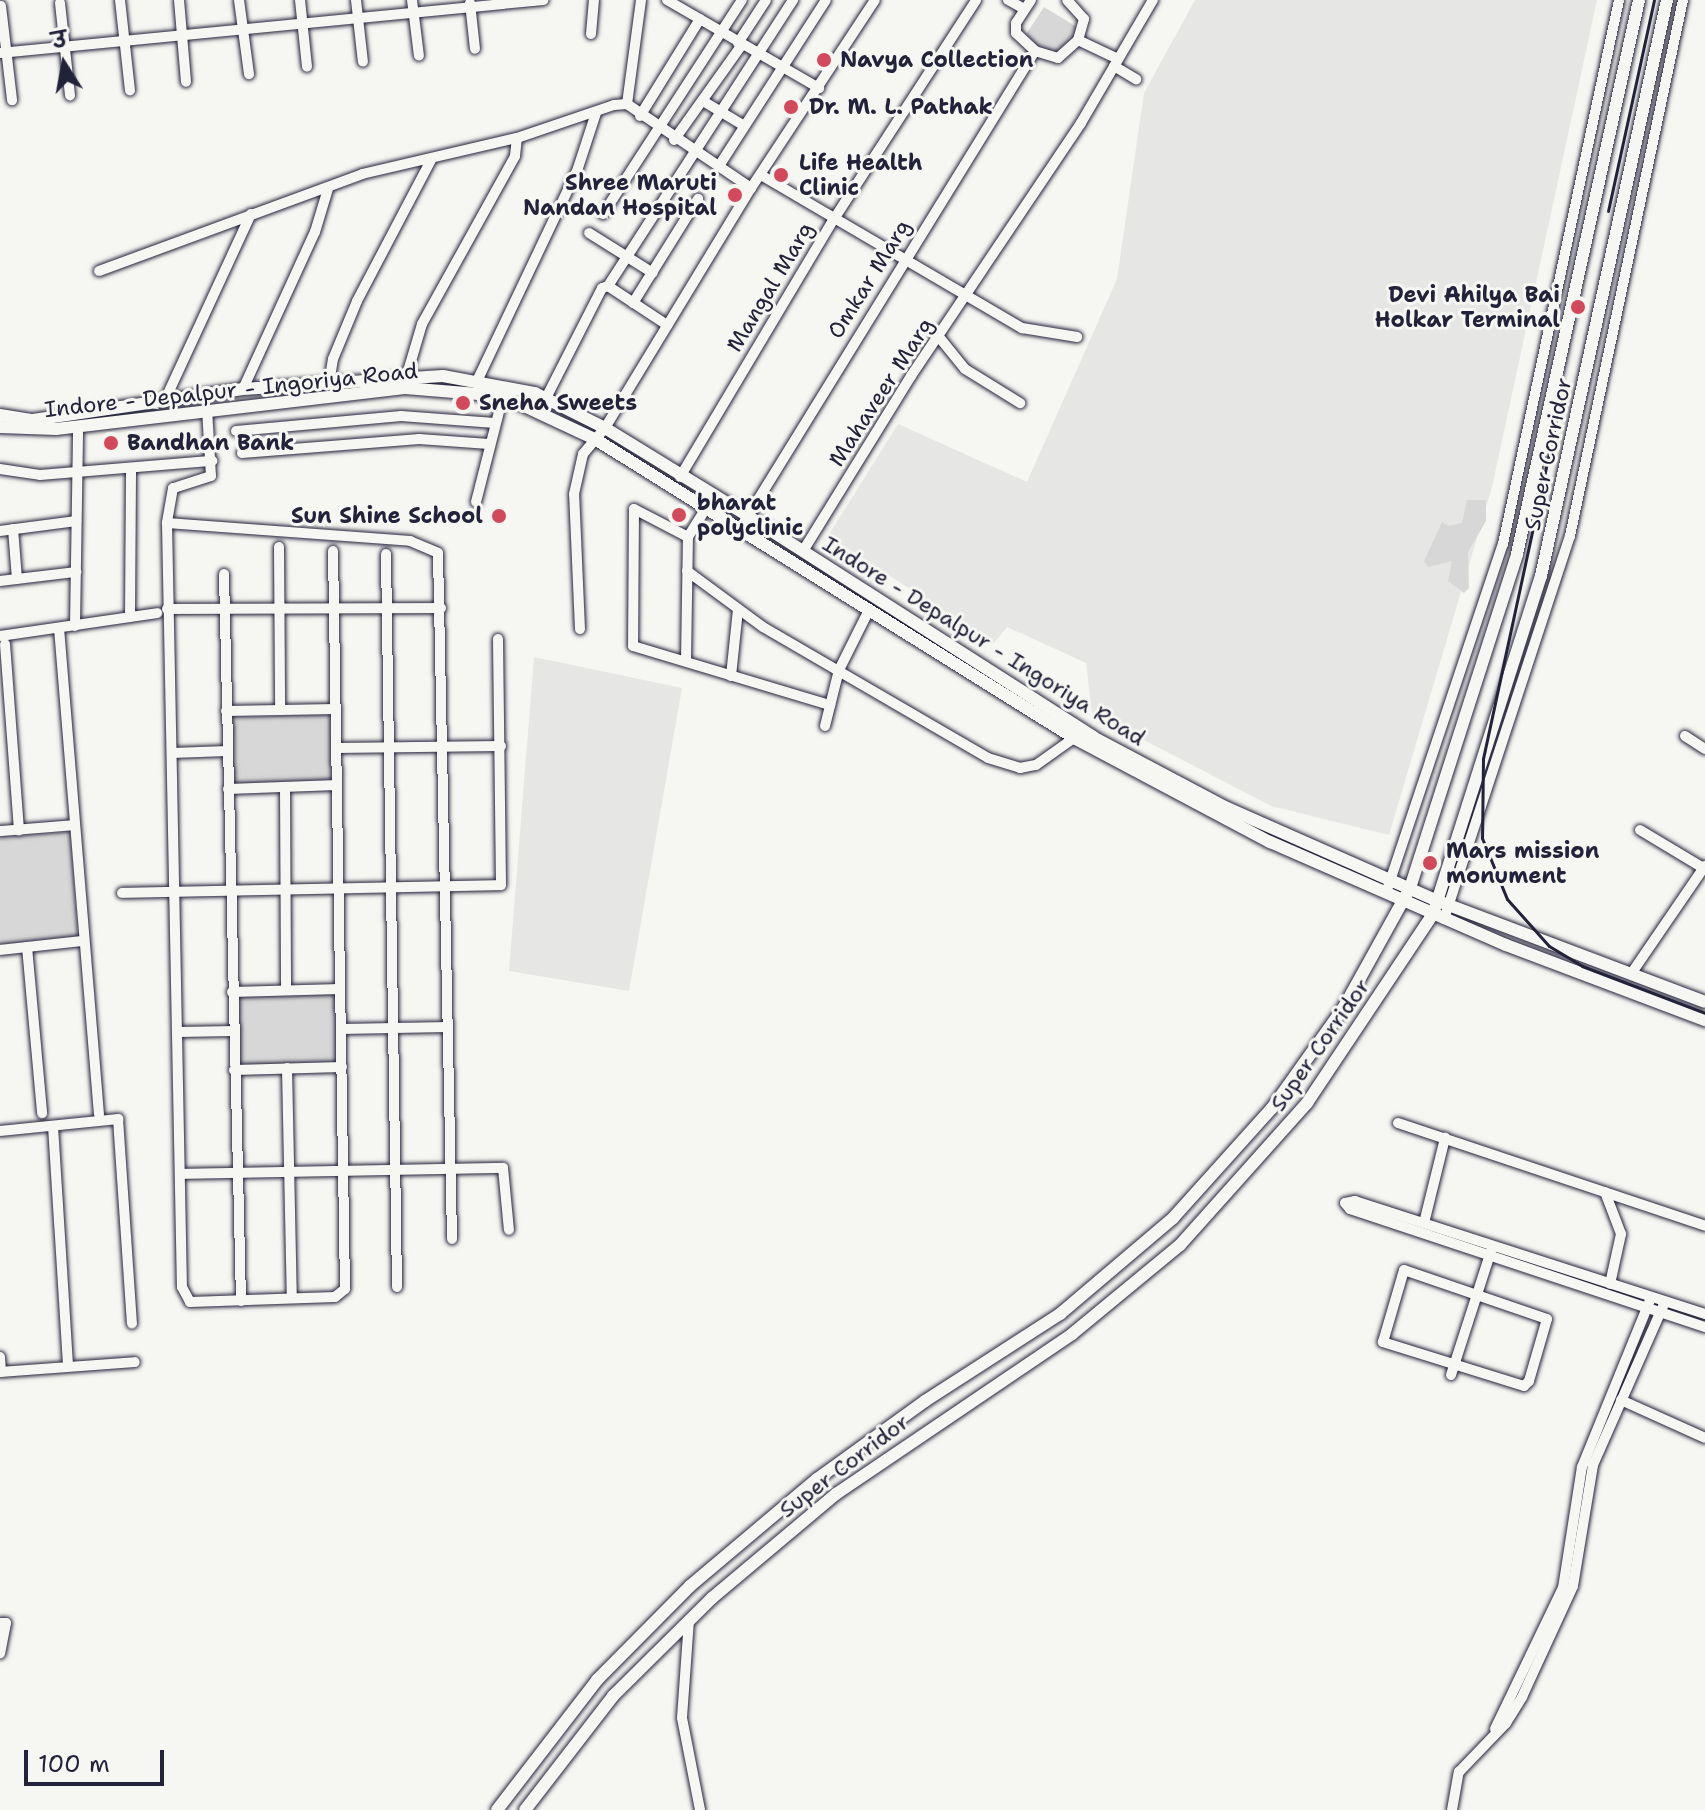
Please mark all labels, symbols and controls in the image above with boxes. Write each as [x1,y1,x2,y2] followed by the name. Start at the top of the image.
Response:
[24,24,104,104] north arrow
[49,24,69,56] text: उ
[840,47,1033,73] place label: Navya Collection
[815,51,833,69] marker: Navya Collection
[809,94,993,120] place label: Dr. M. L. Pathak
[780,96,802,118] marker: Dr. M. L. Pathak
[799,149,922,200] place label: Life Health Clinic
[770,164,792,186] marker: Life Health Clinic
[523,169,717,220] place label: Shree Maruti Nandan Hospital
[724,184,746,206] marker: Shree Maruti Nandan Hospital
[822,215,916,343] street label: Omkar Marg
[721,217,819,357] street label: Mangal Marg
[1375,281,1560,332] place label: Devi Ahilya Bai Holkar Terminal
[1567,296,1589,318] marker: Devi Ahilya Bai Holkar Terminal
[823,313,939,471] street label: Mahaveer Marg
[43,357,419,423] street label: Indore - Depalpur - Ingoriya Road
[1519,375,1577,533] street label: Super Corridor
[479,390,637,416] place label: Sneha Sweets
[454,394,472,412] marker: Sneha Sweets
[127,430,294,456] place label: Bandhan Bank
[102,434,120,452] marker: Bandhan Bank
[697,489,803,540] place label: bharat polyclinic
[291,503,483,529] place label: Sun Shine School
[668,504,690,526] marker: bharat polyclinic
[490,507,508,525] marker: Sun Shine School
[818,530,1150,752] street label: Indore - Depalpur - Ingoriya Road
[1446,837,1599,888] place label: Mars mission monument
[1421,854,1439,872] marker: Mars mission monument
[1265,974,1375,1116] street label: Super Corridor
[774,1409,914,1523] street label: Super Corridor
[28,1734,168,1784] scale bar
[38,1748,110,1780] text: 100 m

